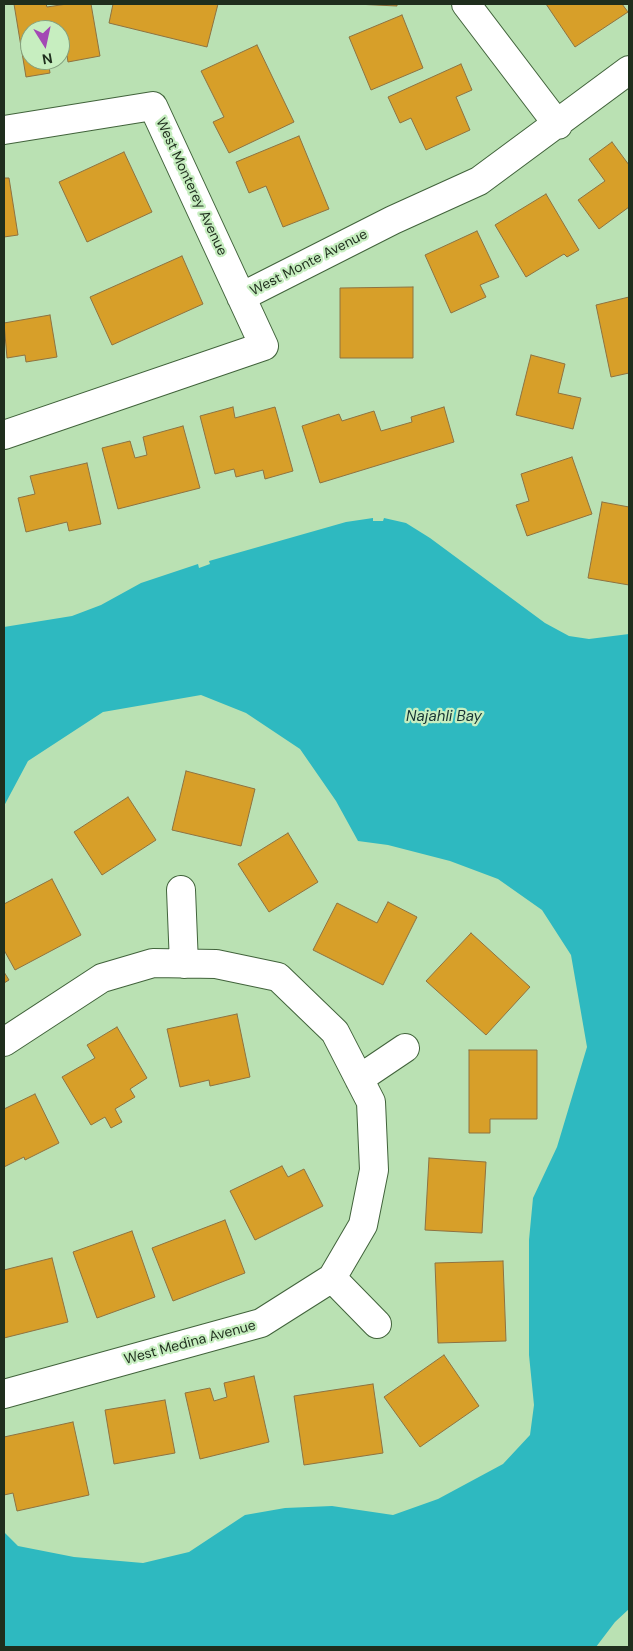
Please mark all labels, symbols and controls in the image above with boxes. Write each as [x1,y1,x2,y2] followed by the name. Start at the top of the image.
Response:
[20,20,70,70] north arrow
[41,49,54,69] text: N
[152,116,230,258] street label: West Monterey Avenue
[248,226,370,300] street label: West Monte Avenue
[406,708,482,726] water label: Najahli Bay
[122,1317,258,1369] street label: West Medina Avenue

